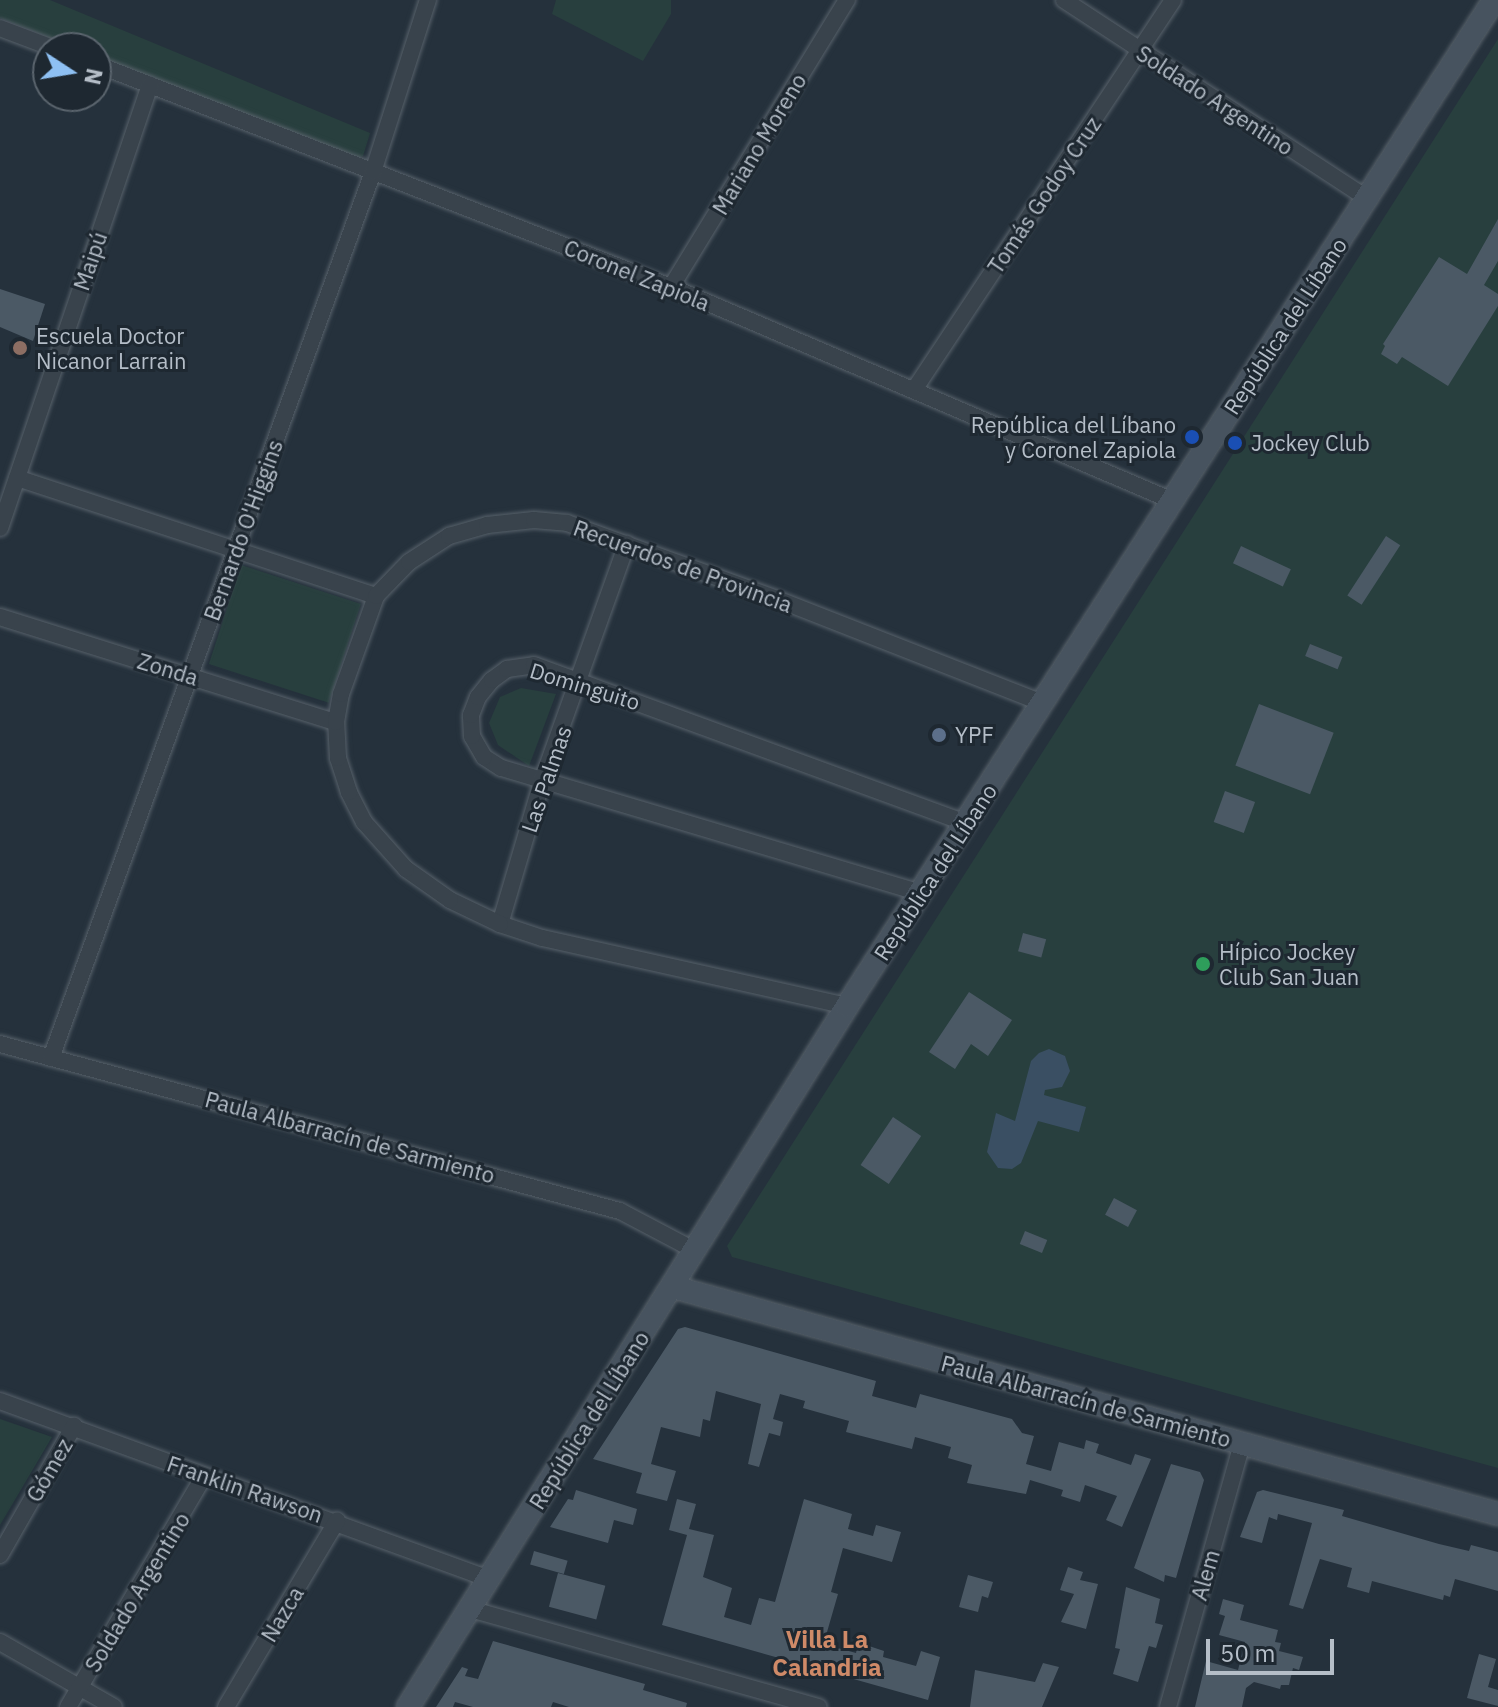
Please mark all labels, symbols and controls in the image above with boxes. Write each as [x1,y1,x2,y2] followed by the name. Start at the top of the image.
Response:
[32,32,112,112] north arrow
[1132,39,1298,161] street label: Soldado Argentino
[78,66,110,87] text: N
[706,69,812,219] street label: Mariano Moreno
[982,112,1106,278] street label: Tomás Godoy Cruz
[68,228,112,294] street label: Maipú
[1218,233,1352,419] street label: República del Líbano
[560,234,714,316] street label: Coronel Zapiola
[36,322,187,374] place label: Escuela Doctor Nicanor Larrain
[11,339,29,357] marker: Escuela Doctor Nicanor Larrain
[971,411,1176,462] place label: República del Líbano y Coronel Zapiola
[1183,428,1201,446] marker: República del Líbano y Coronel Zapiola
[1251,430,1370,456] place label: Jockey Club
[1226,434,1244,452] marker: Jockey Club
[198,436,288,624] street label: Bernardo O'Higgins
[570,514,796,618] street label: Recuerdos de Provincia
[135,647,201,691] street label: Zonda
[527,657,643,715] street label: Dominguito
[515,722,577,836] street label: Las Palmas
[955,722,994,748] place label: YPF
[930,726,948,744] marker: YPF
[868,779,1002,965] street label: República del Líbano
[1219,938,1359,990] place label: Hípico Jockey Club San Juan
[1194,955,1212,973] marker: Hípico Jockey Club San Juan
[202,1086,498,1188] street label: Paula Albarracín de Sarmiento
[523,1326,655,1514] street label: República del Líbano
[938,1350,1234,1452] street label: Paula Albarracín de Sarmiento
[20,1434,78,1506] street label: Gómez
[164,1450,326,1528] street label: Franklin Rawson
[79,1507,195,1677] street label: Soldado Argentino
[1185,1547,1225,1603] street label: Alem
[255,1581,309,1647] street label: Nazca
[1210,1623,1338,1673] scale bar
[772,1626,882,1682] district label: Villa La Calandria
[1220,1637,1275,1669] text: 50 m

